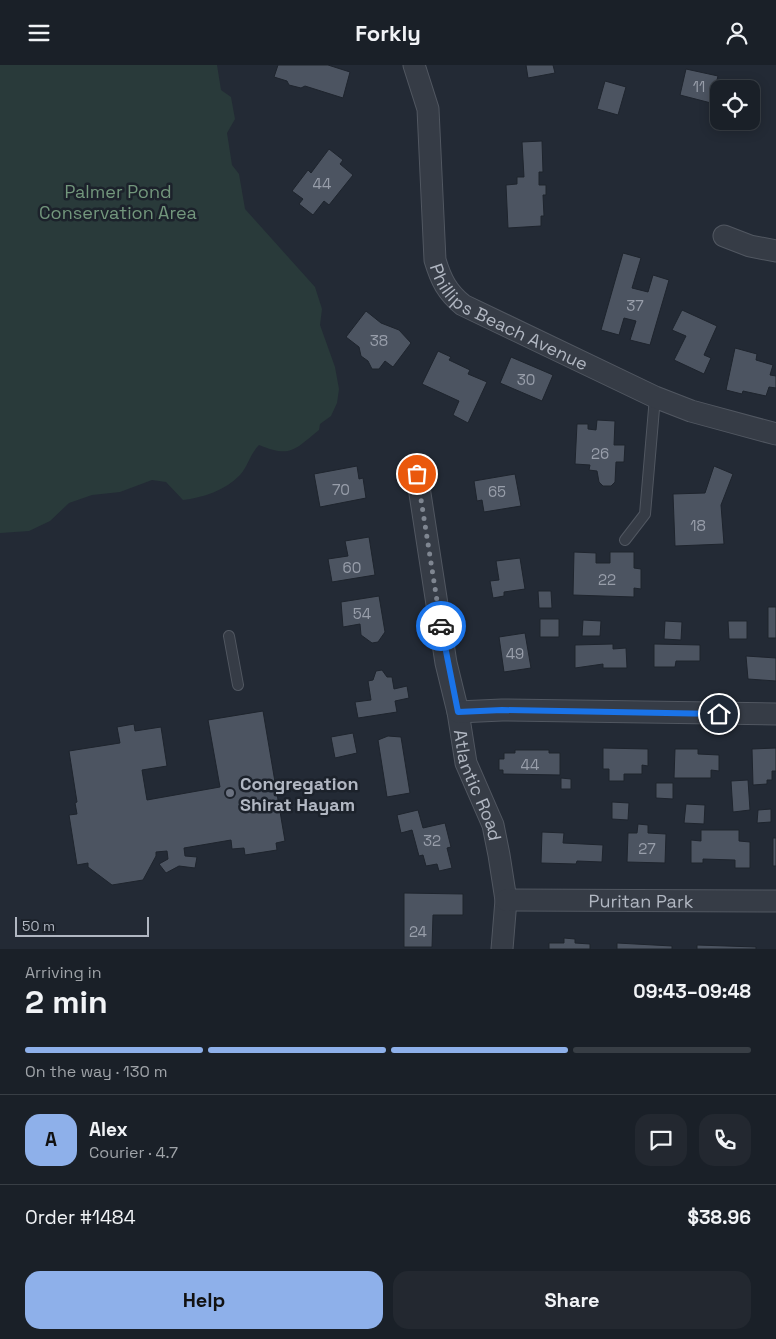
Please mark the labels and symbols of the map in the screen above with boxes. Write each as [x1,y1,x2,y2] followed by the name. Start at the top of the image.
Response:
[693,77,705,96] house number: 11
[313,174,331,193] house number: 44
[39,180,197,224] park label: Palmer Pond Conservation Area
[425,260,592,375] street label: Phillips Beach Avenue
[626,296,644,315] house number: 37
[370,331,388,350] house number: 38
[517,370,535,389] house number: 30
[591,444,609,463] house number: 26
[396,453,438,495] pin
[332,480,350,499] house number: 70
[488,482,506,501] house number: 65
[690,516,706,535] house number: 18
[343,558,361,577] house number: 60
[598,570,616,589] house number: 22
[416,601,466,651] courier
[353,604,371,623] house number: 54
[506,644,524,663] house number: 49
[698,693,740,735] pin
[449,728,507,843] street label: Atlantic Road
[521,755,539,774] house number: 44
[240,772,359,816] place label: Congregation Shirat Hayam
[224,787,236,799] marker: Congregation Shirat Hayam
[423,831,441,850] house number: 32
[638,839,656,858] house number: 27
[589,889,694,912] street label: Puritan Park
[15,914,149,937] scale bar
[409,922,427,941] house number: 24

